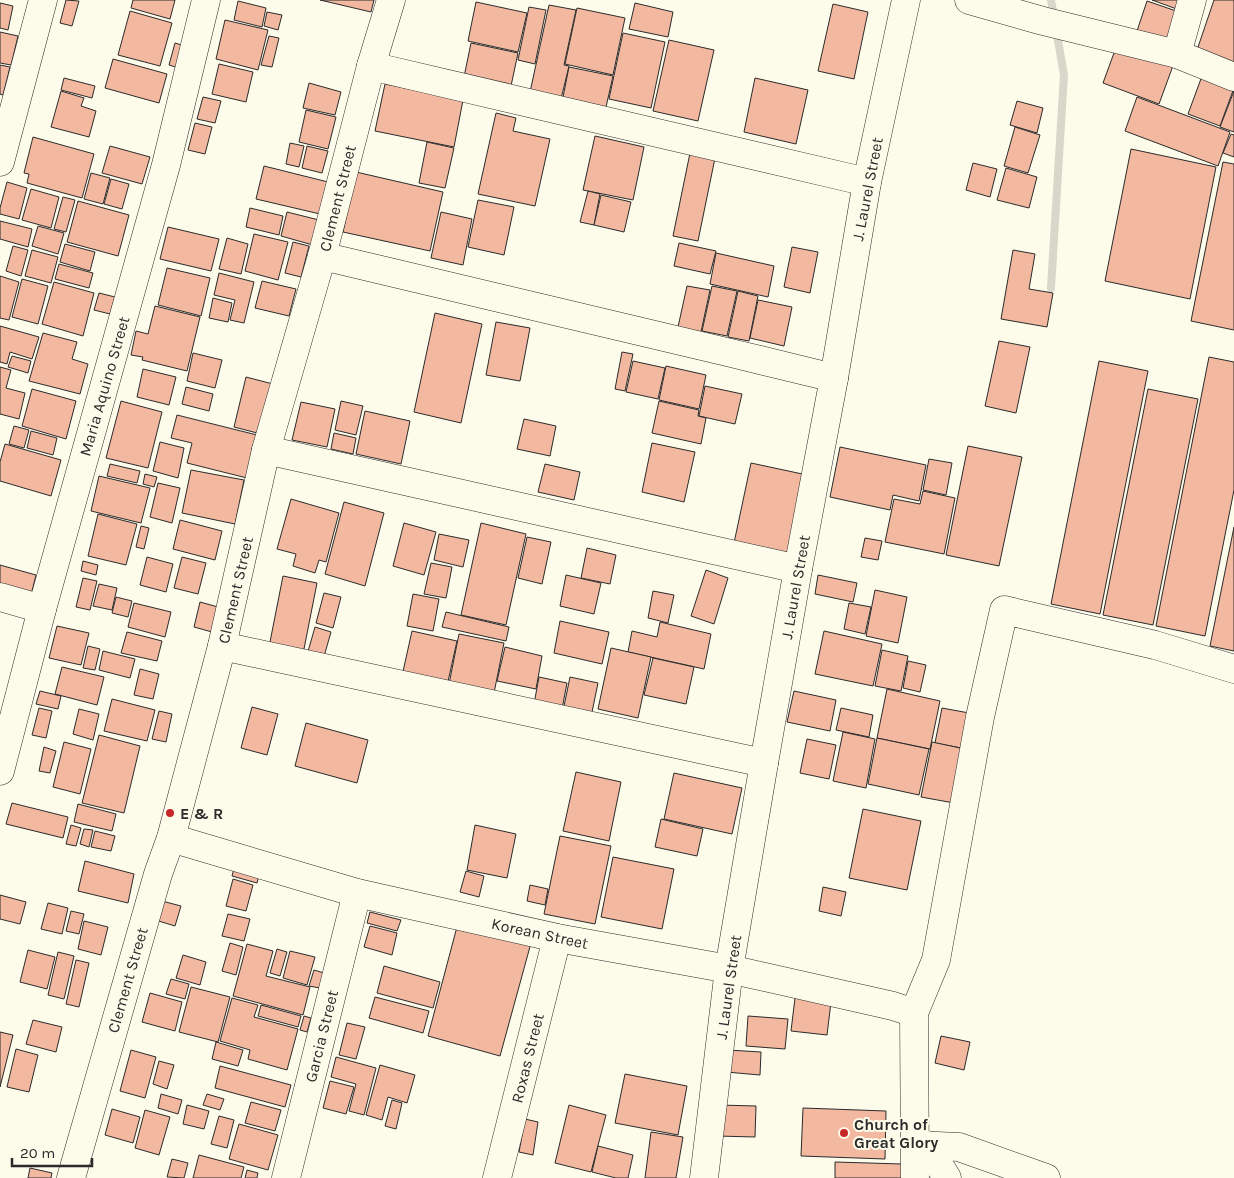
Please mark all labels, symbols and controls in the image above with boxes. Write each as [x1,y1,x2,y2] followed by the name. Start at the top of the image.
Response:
[848,136,887,243] street label: J. Laurel Street
[315,143,360,253] street label: Clement Street
[75,314,134,458] street label: Maria Aquino Street
[777,534,814,641] street label: J. Laurel Street
[214,535,257,645] street label: Clement Street
[180,804,223,823] place label: E & R
[164,807,176,819] marker: E & R
[490,914,590,953] street label: Korean Street
[103,925,152,1035] street label: Clement Street
[712,934,745,1041] street label: J. Laurel Street
[301,988,342,1084] street label: Garcia Street
[507,1011,548,1105] street label: Roxas Street
[854,1115,938,1152] place label: Church of Great Glory
[838,1127,850,1139] marker: Church of Great Glory
[12,1136,92,1168] scale bar
[20,1144,55,1162] text: 20 m

